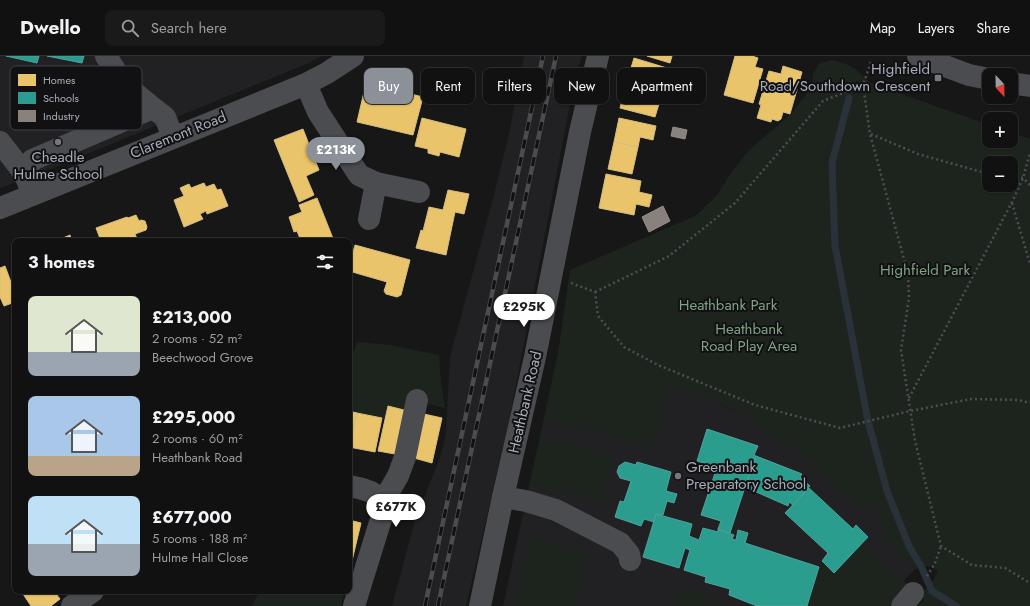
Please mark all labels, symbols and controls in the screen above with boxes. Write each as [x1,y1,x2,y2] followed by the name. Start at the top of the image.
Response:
[105,10,385,46] search box
[20,14,81,41] text: Dwello
[119,17,141,39] icon: search
[151,17,227,39] text: Search here
[870,18,896,38] text: Map
[918,18,954,38] text: Layers
[976,18,1010,38] text: Share
[760,58,930,97] place label: Highfield Road/Southdown Crescent
[10,66,142,130] legend
[364,68,413,104] chip: Buy
[421,68,475,104] chip: Rent
[483,68,546,104] chip: Filters
[554,68,609,104] chip: New
[617,68,706,104] chip: Apartment
[982,68,1018,104] north arrow
[982,68,1018,192] map controls
[43,72,76,88] text: Homes
[933,73,943,83] marker: Highfield Road/Southdown Crescent
[43,90,80,106] text: Schools
[127,106,229,164] street label: Claremont Road
[43,108,80,124] text: Industry
[982,112,1018,148] button: +
[53,137,63,147] marker: Cheadle Hulme School
[308,137,364,171] pin: £213K
[316,140,356,159] text: £213K
[13,146,103,185] place label: Cheadle Hulme School
[982,156,1018,192] button: −
[28,250,95,274] text: 3 homes
[314,251,336,273] icon: filters
[880,259,970,281] park label: Highfield Park
[496,294,552,328] pin: £295K
[679,294,778,316] park label: Heathbank Park
[503,297,545,316] text: £295K
[152,305,232,329] text: £213,000
[60,312,108,360] icon: home
[701,318,797,357] park label: Heathbank Road Play Area
[152,329,242,348] text: 2 rooms · 52 m²
[152,348,253,367] text: Beechwood Grove
[503,349,547,455] street label: Heathbank Road
[152,405,235,429] text: £295,000
[60,412,108,460] icon: home
[152,429,243,448] text: 2 rooms · 60 m²
[152,448,242,467] text: Heathbank Road
[686,456,806,495] place label: Greenbank Preparatory School
[673,471,683,481] marker: Greenbank Preparatory School
[368,494,424,528] pin: £677K
[375,497,417,516] text: £677K
[152,505,232,529] text: £677,000
[60,512,108,560] icon: home
[152,529,247,548] text: 5 rooms · 188 m²
[152,548,248,567] text: Hulme Hall Close

